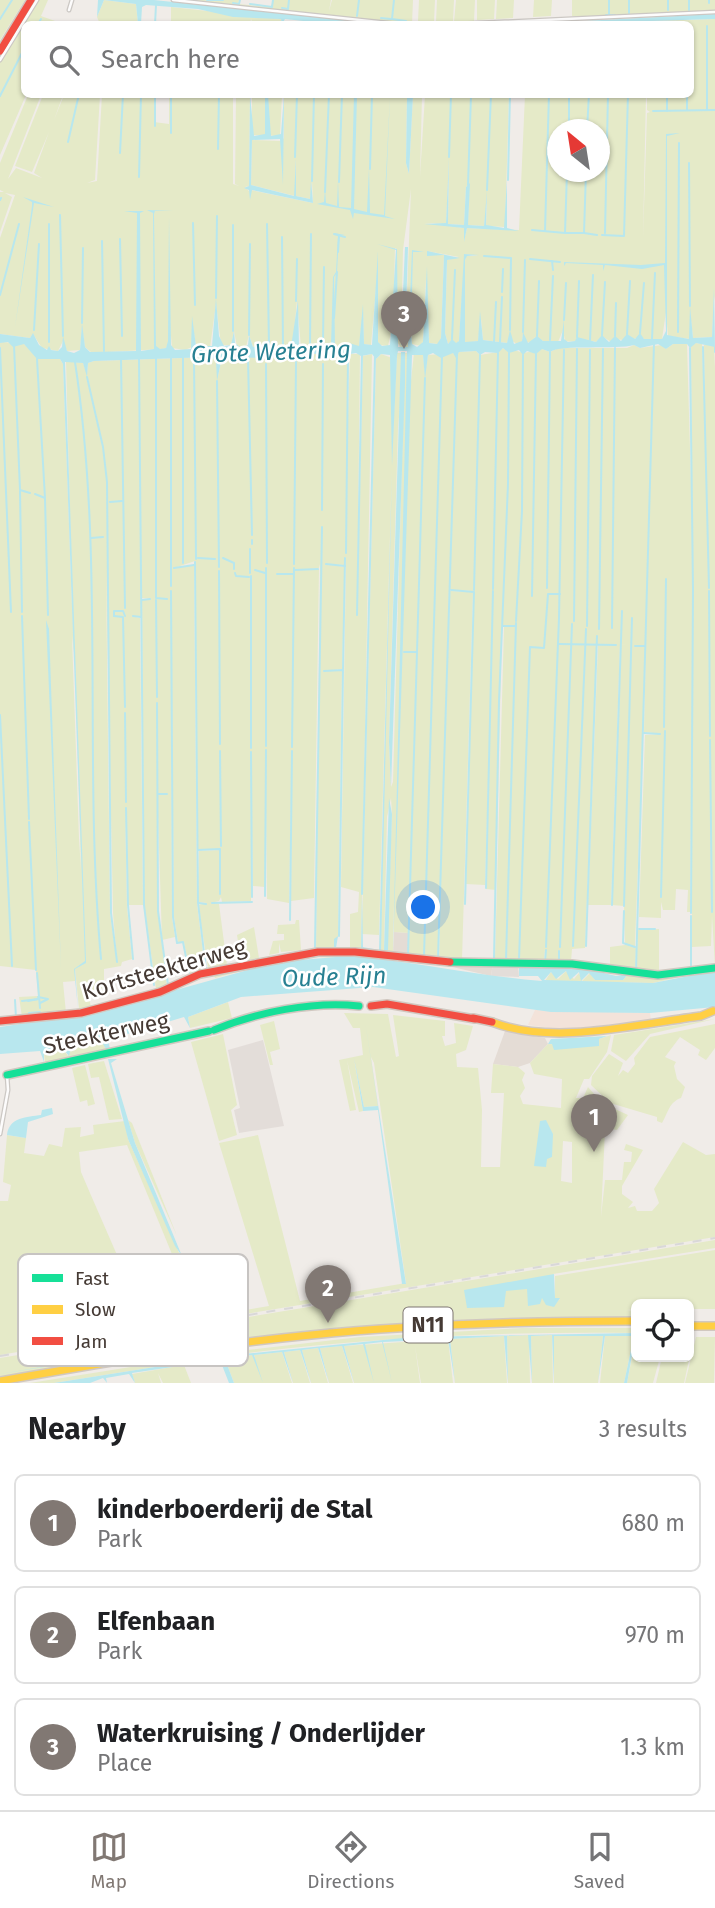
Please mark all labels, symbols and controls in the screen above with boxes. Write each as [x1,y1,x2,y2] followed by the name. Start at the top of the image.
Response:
[21,21,694,98] search box
[45,41,83,79] icon: search
[101,44,240,75] text: Search here
[547,119,610,182] north arrow
[381,291,427,349] pin: 3
[191,335,351,369] water label: Grote Wetering
[406,890,440,924] your location
[79,932,249,1006] street label: Kortsteekterweg
[281,961,387,993] water label: Oude Rijn
[41,1006,171,1060] street label: Steekterweg
[571,1094,617,1152] pin: 1
[18,1254,248,1366] legend
[305,1265,351,1323] pin: 2
[75,1267,109,1290] text: Fast
[75,1298,116,1321] text: Slow
[631,1299,694,1362] map controls
[631,1299,694,1362] button: locate
[404,1308,452,1342] road number: N11
[75,1330,107,1353] text: Jam
[28,1411,126,1447] text: Nearby
[599,1415,687,1443] text: 3 results
[97,1494,372,1525] text: kinderboerderij de Stal
[48,1509,58,1537] text: 1
[621,1509,685,1537] text: 680 m
[97,1525,142,1553] text: Park
[97,1606,215,1637] text: Elfenbaan
[47,1621,59,1649] text: 2
[625,1621,685,1649] text: 970 m
[97,1637,142,1665] text: Park
[97,1718,425,1749] text: Waterkruising / Onderlijder
[47,1733,59,1761] text: 3
[620,1733,685,1761] text: 1.3 km
[97,1749,152,1777] text: Place
[90,1828,128,1893] tab: Map
[307,1828,394,1893] tab: Directions
[574,1828,625,1893] tab: Saved

